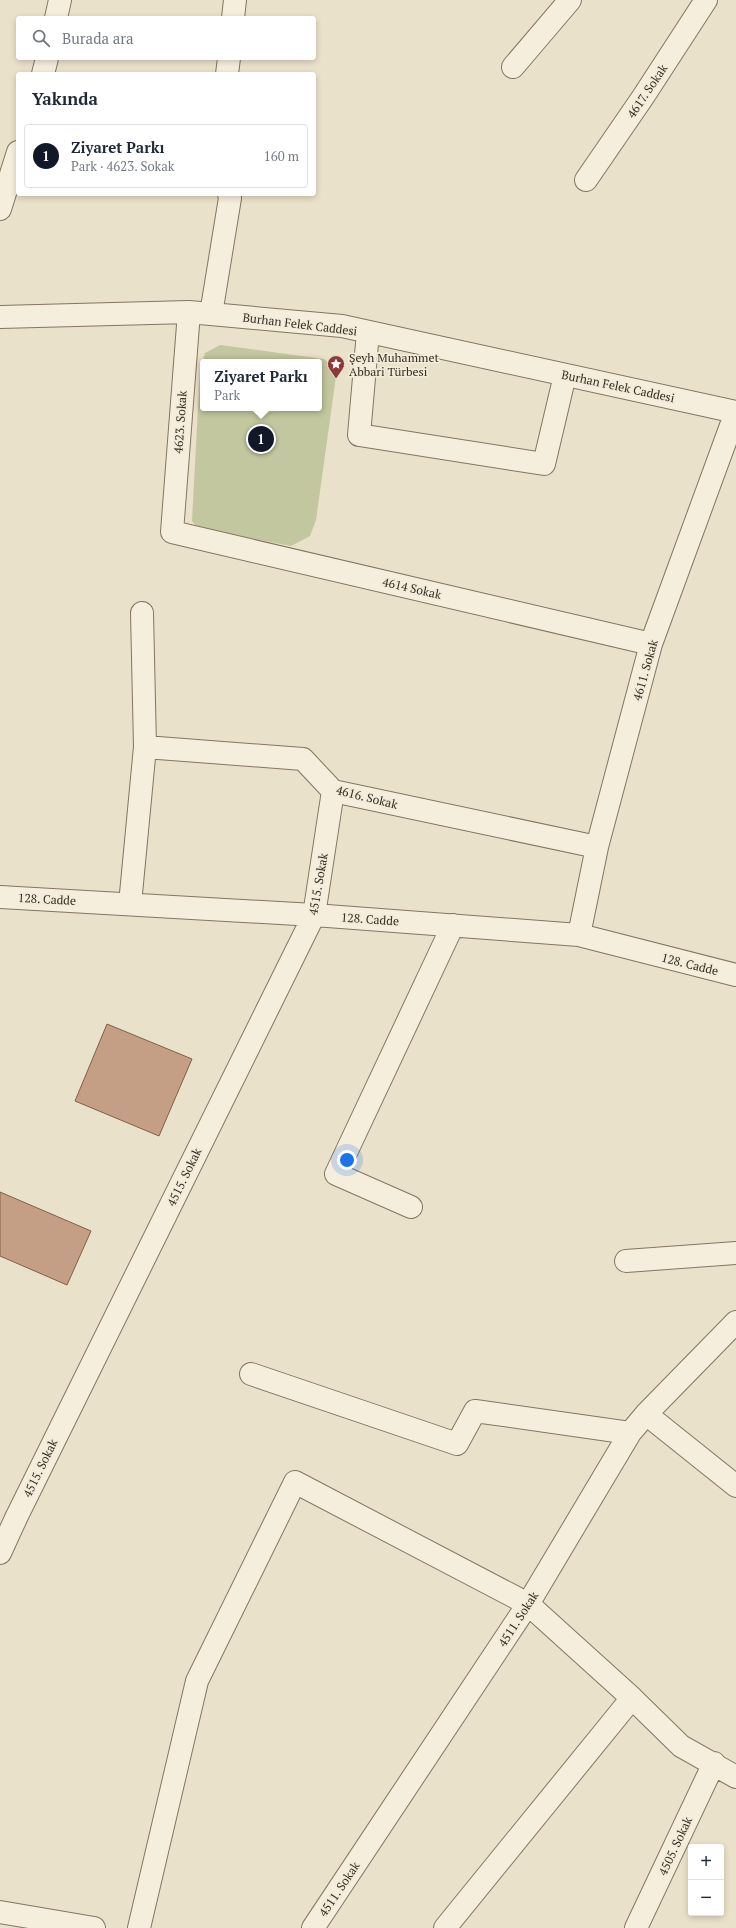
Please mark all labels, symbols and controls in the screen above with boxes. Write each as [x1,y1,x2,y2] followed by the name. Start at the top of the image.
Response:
[16,16,316,60] search box
[30,27,52,49] icon: search
[62,28,134,48] text: Burada ara
[624,61,671,121] street label: 4617. Sokak
[32,87,98,110] text: Yakında
[71,137,164,157] text: Ziyaret Parkı
[42,147,50,165] text: 1
[264,147,299,165] text: 160 m
[71,157,175,175] text: Park · 4623. Sokak
[242,310,359,339] street label: Burhan Felek Caddesi
[349,350,439,379] place label: Şeyh Muhammet Abbari Türbesi
[326,354,346,379] place icon: Şeyh Muhammet Abbari Türbesi
[200,359,322,411] popup
[214,366,308,386] text: Ziyaret Parkı
[560,367,676,405] street label: Burhan Felek Caddesi
[214,386,240,404] text: Park
[170,389,190,454] street label: 4623. Sokak
[248,424,274,454] pin: 1
[381,574,444,602] street label: 4614 Sokak
[629,637,661,702] street label: 4611. Sokak
[335,782,400,812] street label: 4616. Sokak
[305,851,331,916] street label: 4515. Sokak
[18,890,76,908] street label: 128. Cadde
[340,909,400,929] street label: 128. Cadde
[660,950,720,978] street label: 128. Cadde
[163,1145,205,1209] street label: 4515. Sokak
[337,1150,357,1170] your location
[19,1436,61,1500] street label: 4515. Sokak
[495,1588,542,1649] street label: 4511. Sokak
[655,1814,695,1878] street label: 4505. Sokak
[688,1844,724,1916] map controls
[688,1844,724,1880] button: +
[315,1858,363,1919] street label: 4511. Sokak
[688,1880,724,1916] button: −

